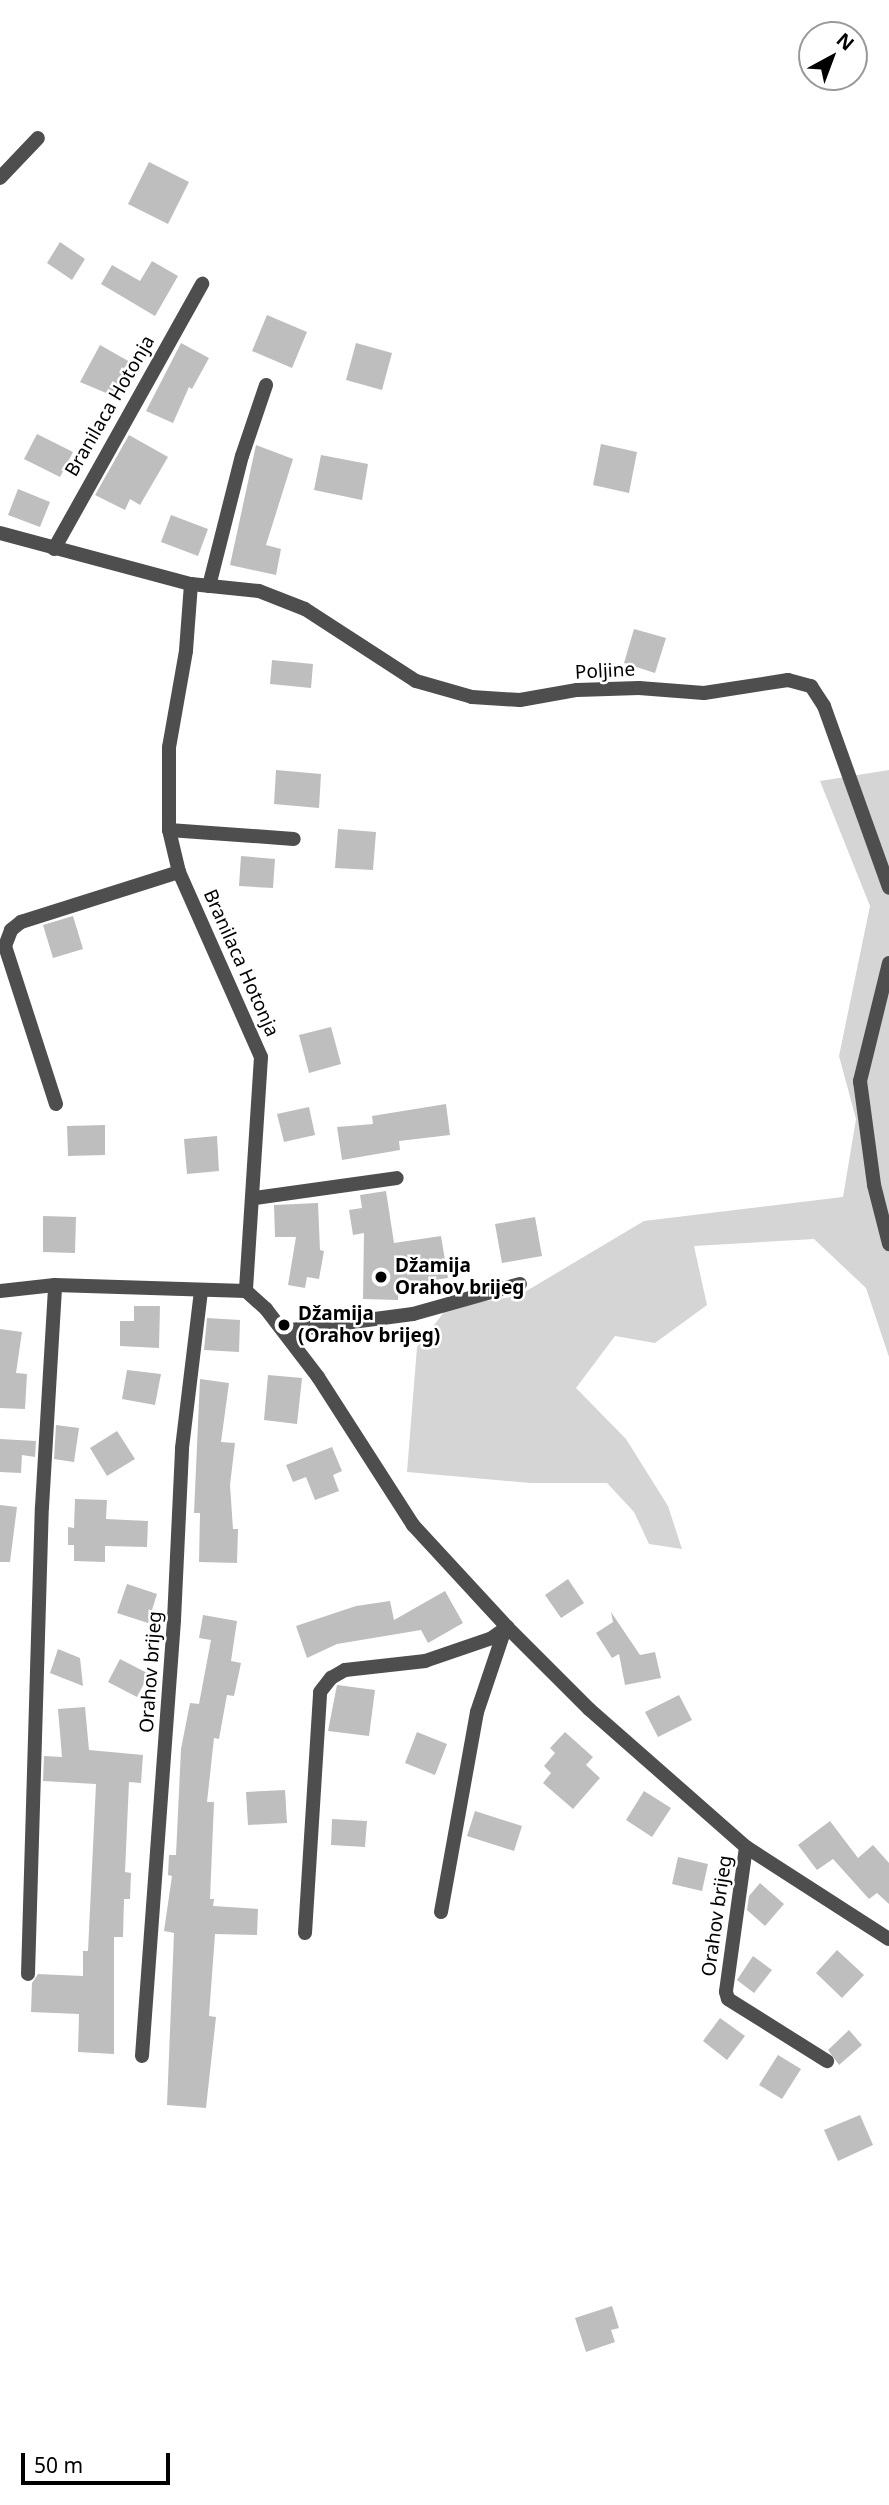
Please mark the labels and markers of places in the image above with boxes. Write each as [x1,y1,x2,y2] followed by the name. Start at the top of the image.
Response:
[395,1255,524,1299] place label: Džamija Orahov brijeg
[373,1269,389,1285] marker: Džamija Orahov brijeg
[298,1303,440,1347] place label: Džamija (Orahov brijeg)
[276,1317,292,1333] marker: Džamija (Orahov brijeg)

